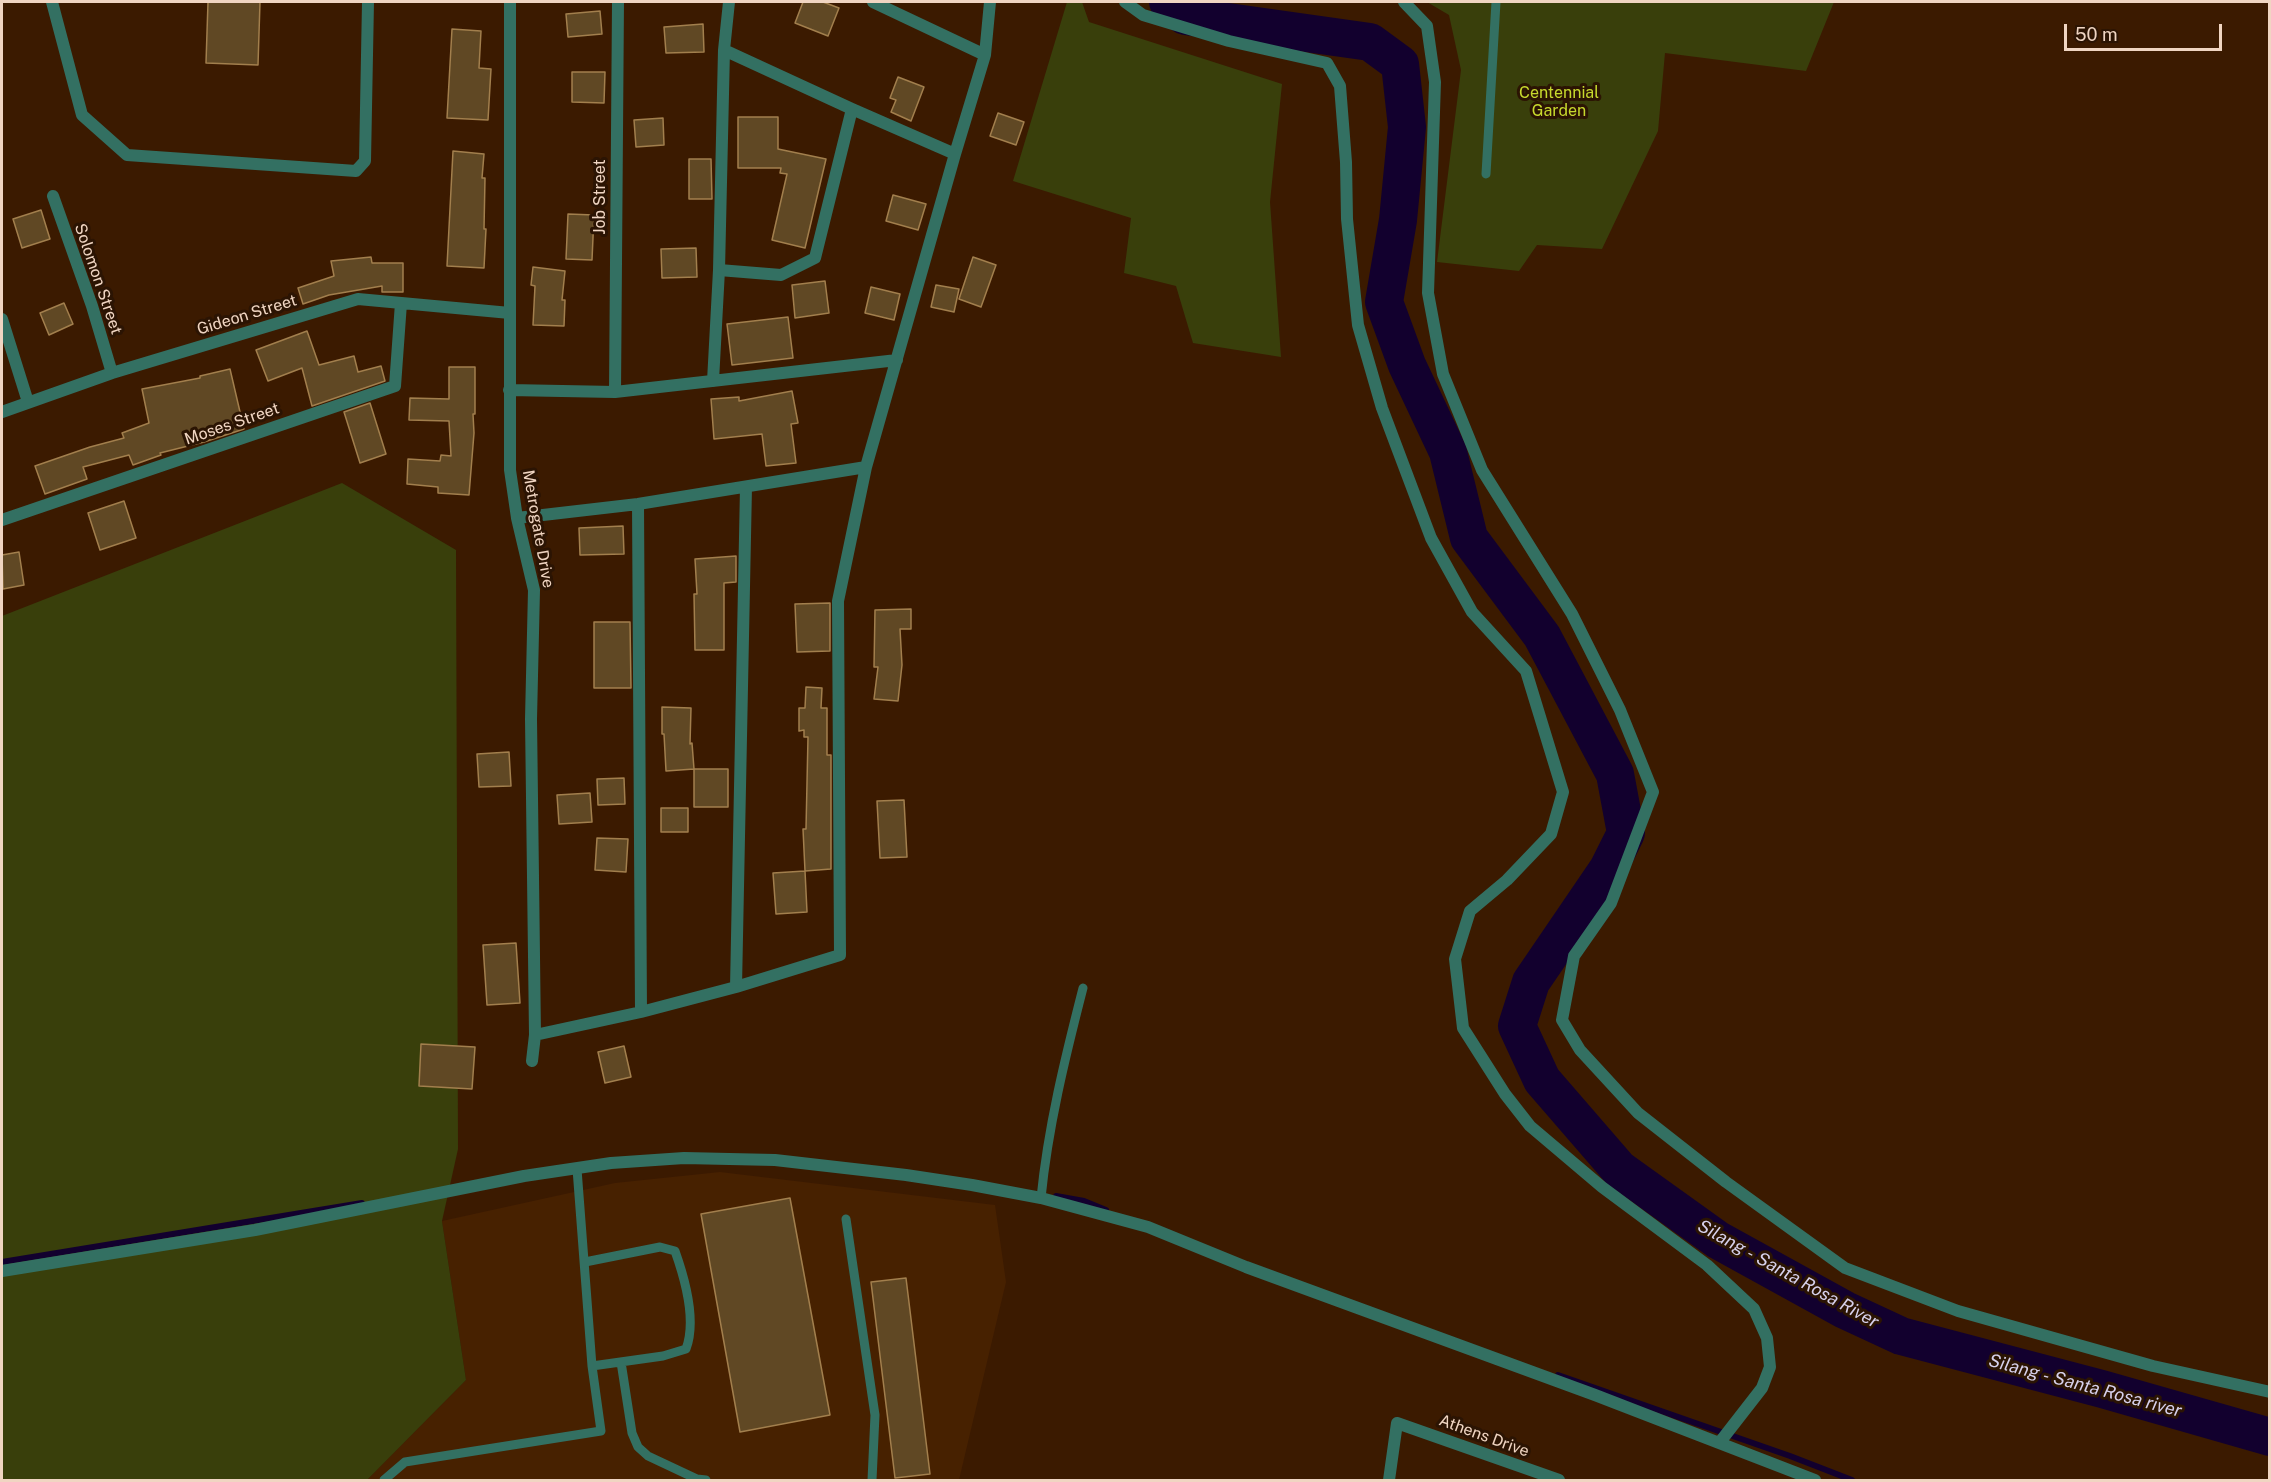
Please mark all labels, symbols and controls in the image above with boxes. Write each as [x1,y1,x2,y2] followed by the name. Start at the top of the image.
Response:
[2067,12,2224,50] scale bar
[2075,24,2118,45] text: 50 m
[1519,83,1599,121] park label: Centennial Garden
[590,159,610,235] street label: Job Street
[70,221,126,337] street label: Solomon Street
[195,291,299,339] street label: Gideon Street
[182,399,282,449] street label: Moses Street
[518,468,558,590] street label: Metrogate Drive
[1694,1215,1882,1333] water label: Silang - Santa Rosa River
[1986,1350,2184,1422] water label: Silang - Santa Rosa river
[1436,1411,1532,1461] street label: Athens Drive

